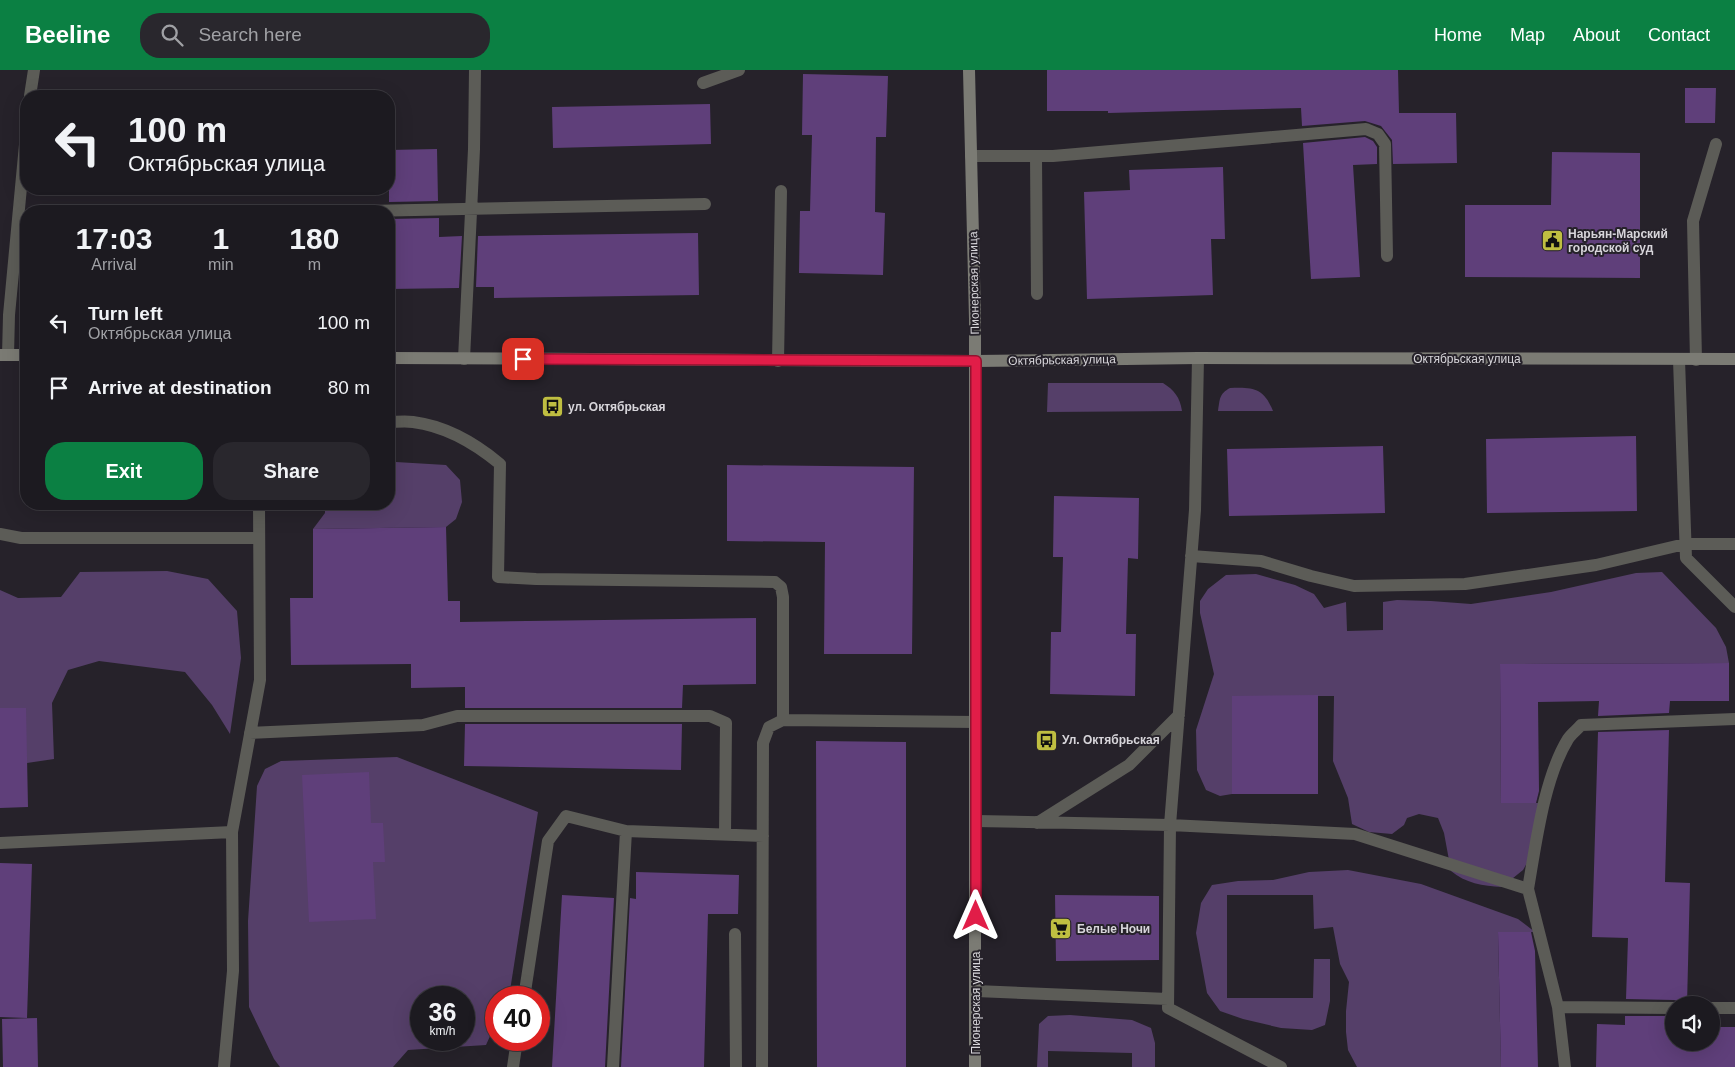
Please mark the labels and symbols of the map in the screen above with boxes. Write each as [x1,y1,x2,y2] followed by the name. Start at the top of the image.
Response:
[1568,227,1668,255] place label: Нарьян-Марский городской суд
[1540,229,1564,253] public building icon: Нарьян-Марский городской суд
[966,231,982,335] street label: Пионерская улица
[502,338,544,380] pin
[1008,352,1116,368] street label: Октябрьская улица
[1413,352,1521,366] street label: Октябрьская улица
[540,395,564,419] bus stop icon: ул. Октябрьская
[568,400,666,414] place label: ул. Октябрьская
[1034,728,1058,752] bus stop icon: Ул. Октябрьская
[1062,733,1160,747] place label: Ул. Октябрьская
[949,889,1001,941] position arrow
[1049,917,1073,941] supermarket icon: Белые Ночи
[1077,922,1150,936] place label: Белые Ночи
[969,951,983,1054] street label: Пионерская улица
[485,986,550,1051] speed limit sign: 40

